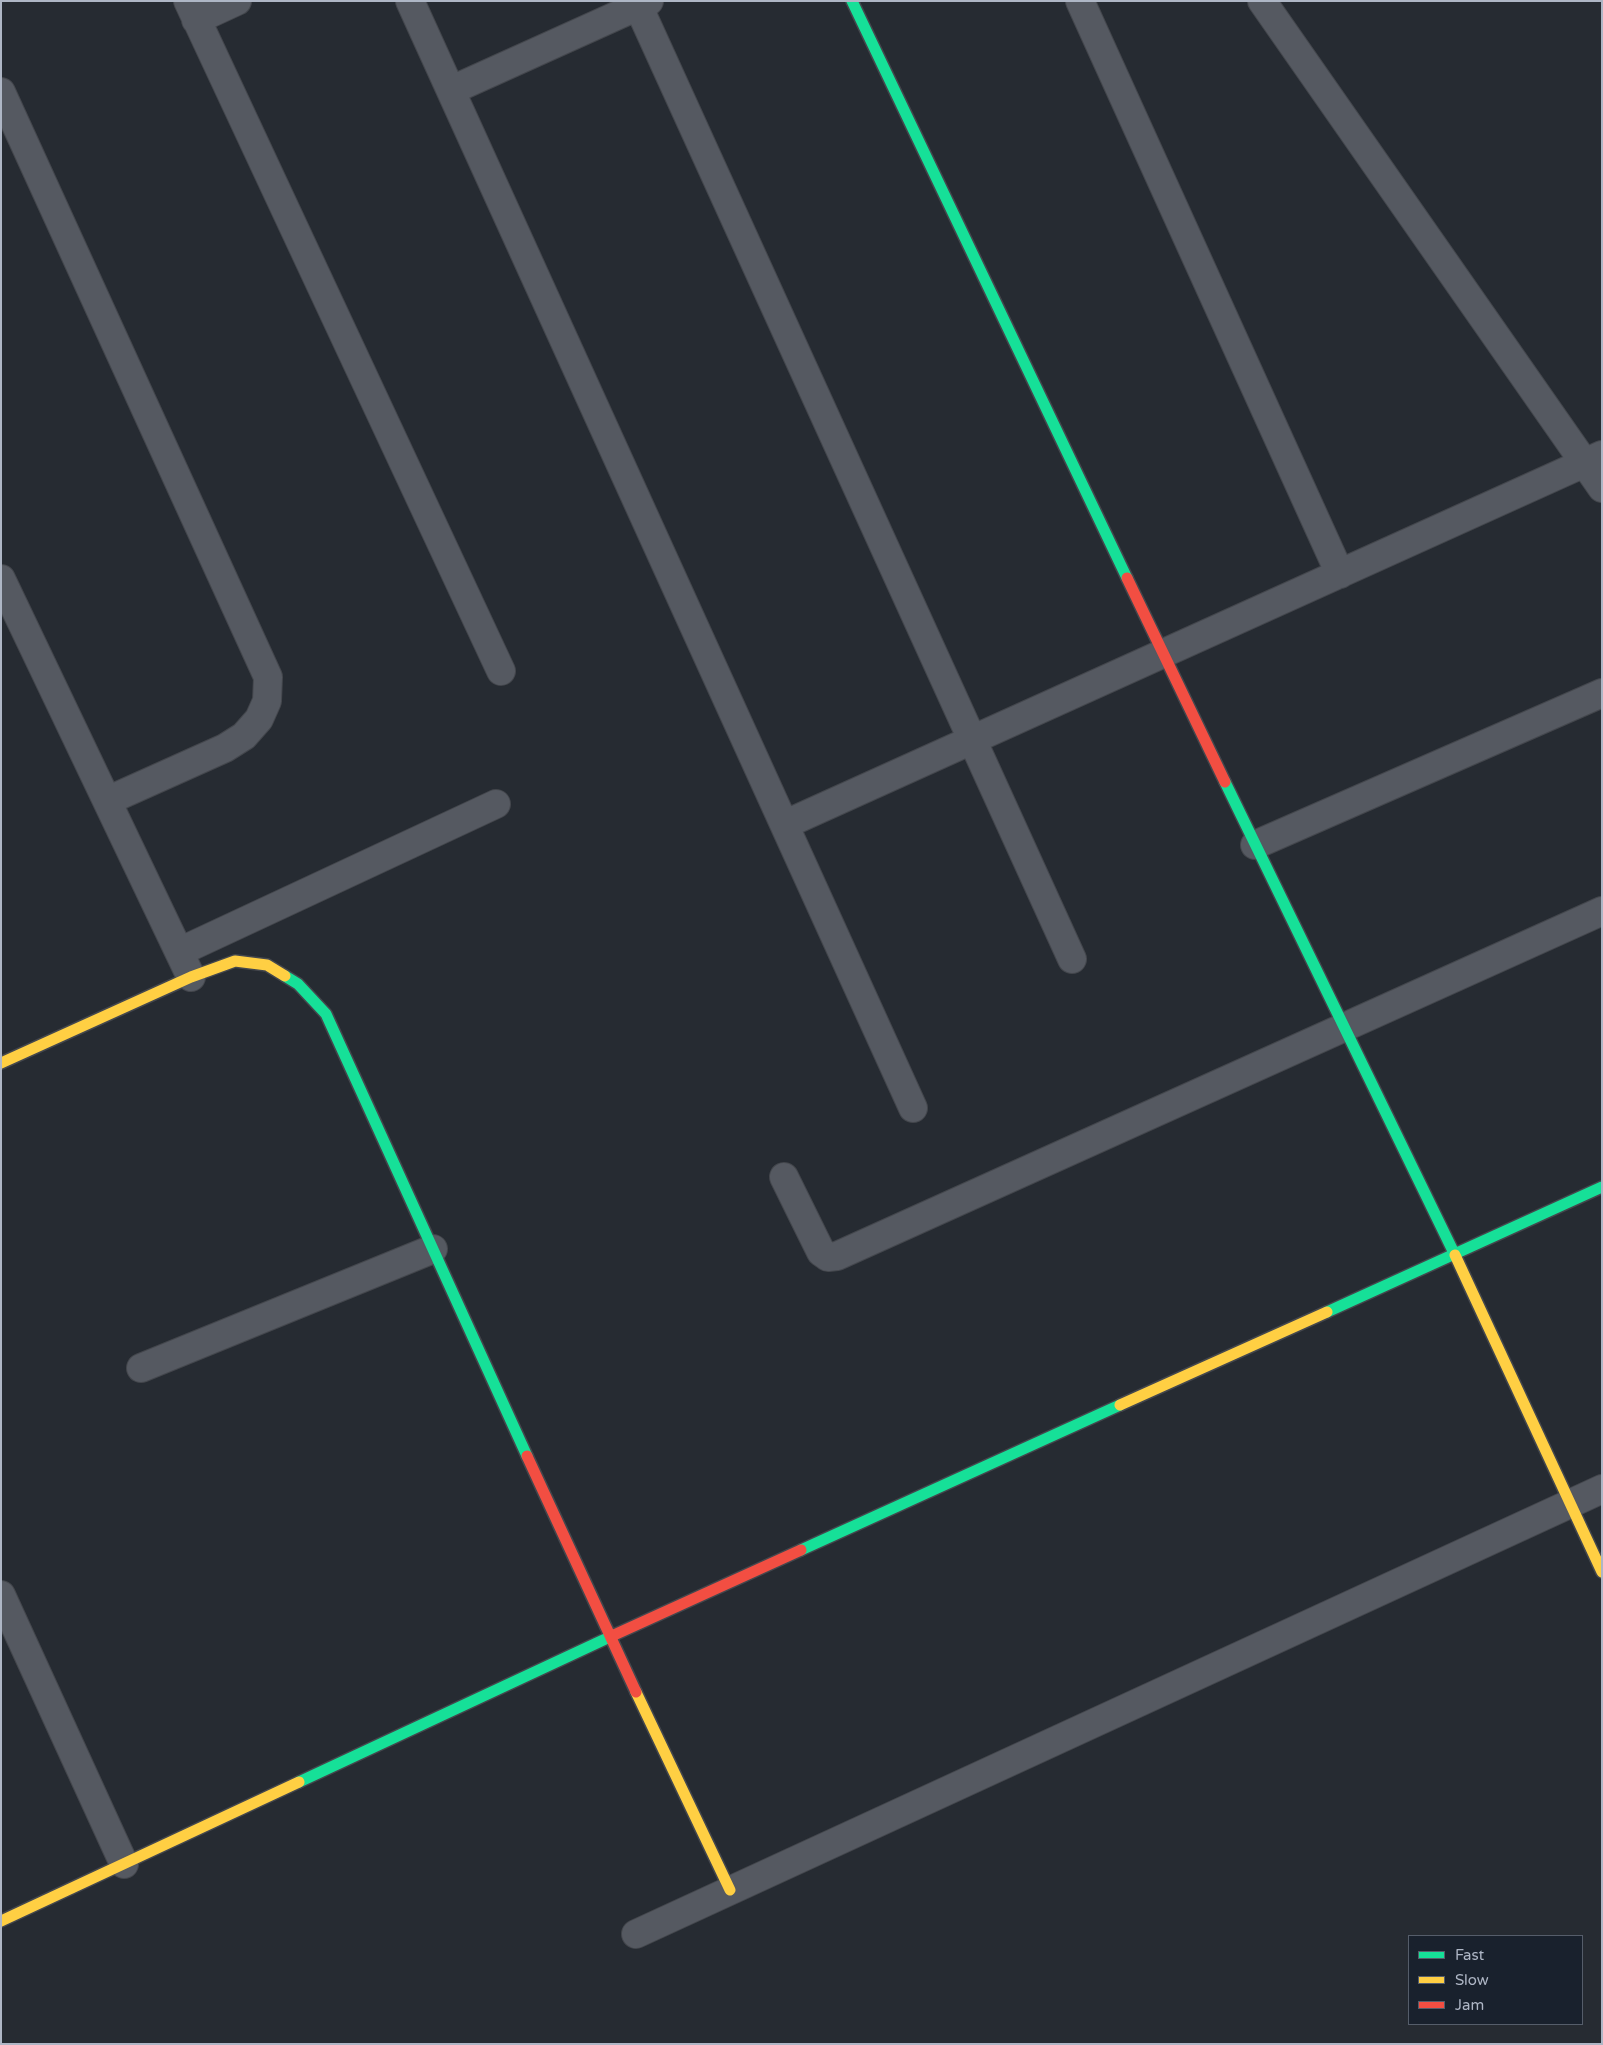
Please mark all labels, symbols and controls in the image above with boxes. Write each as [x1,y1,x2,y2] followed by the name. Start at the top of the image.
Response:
[1408,1935,1583,2025] legend
[1455,1946,1484,1964] text: Fast
[1455,1971,1489,1989] text: Slow
[1455,1996,1484,2014] text: Jam

